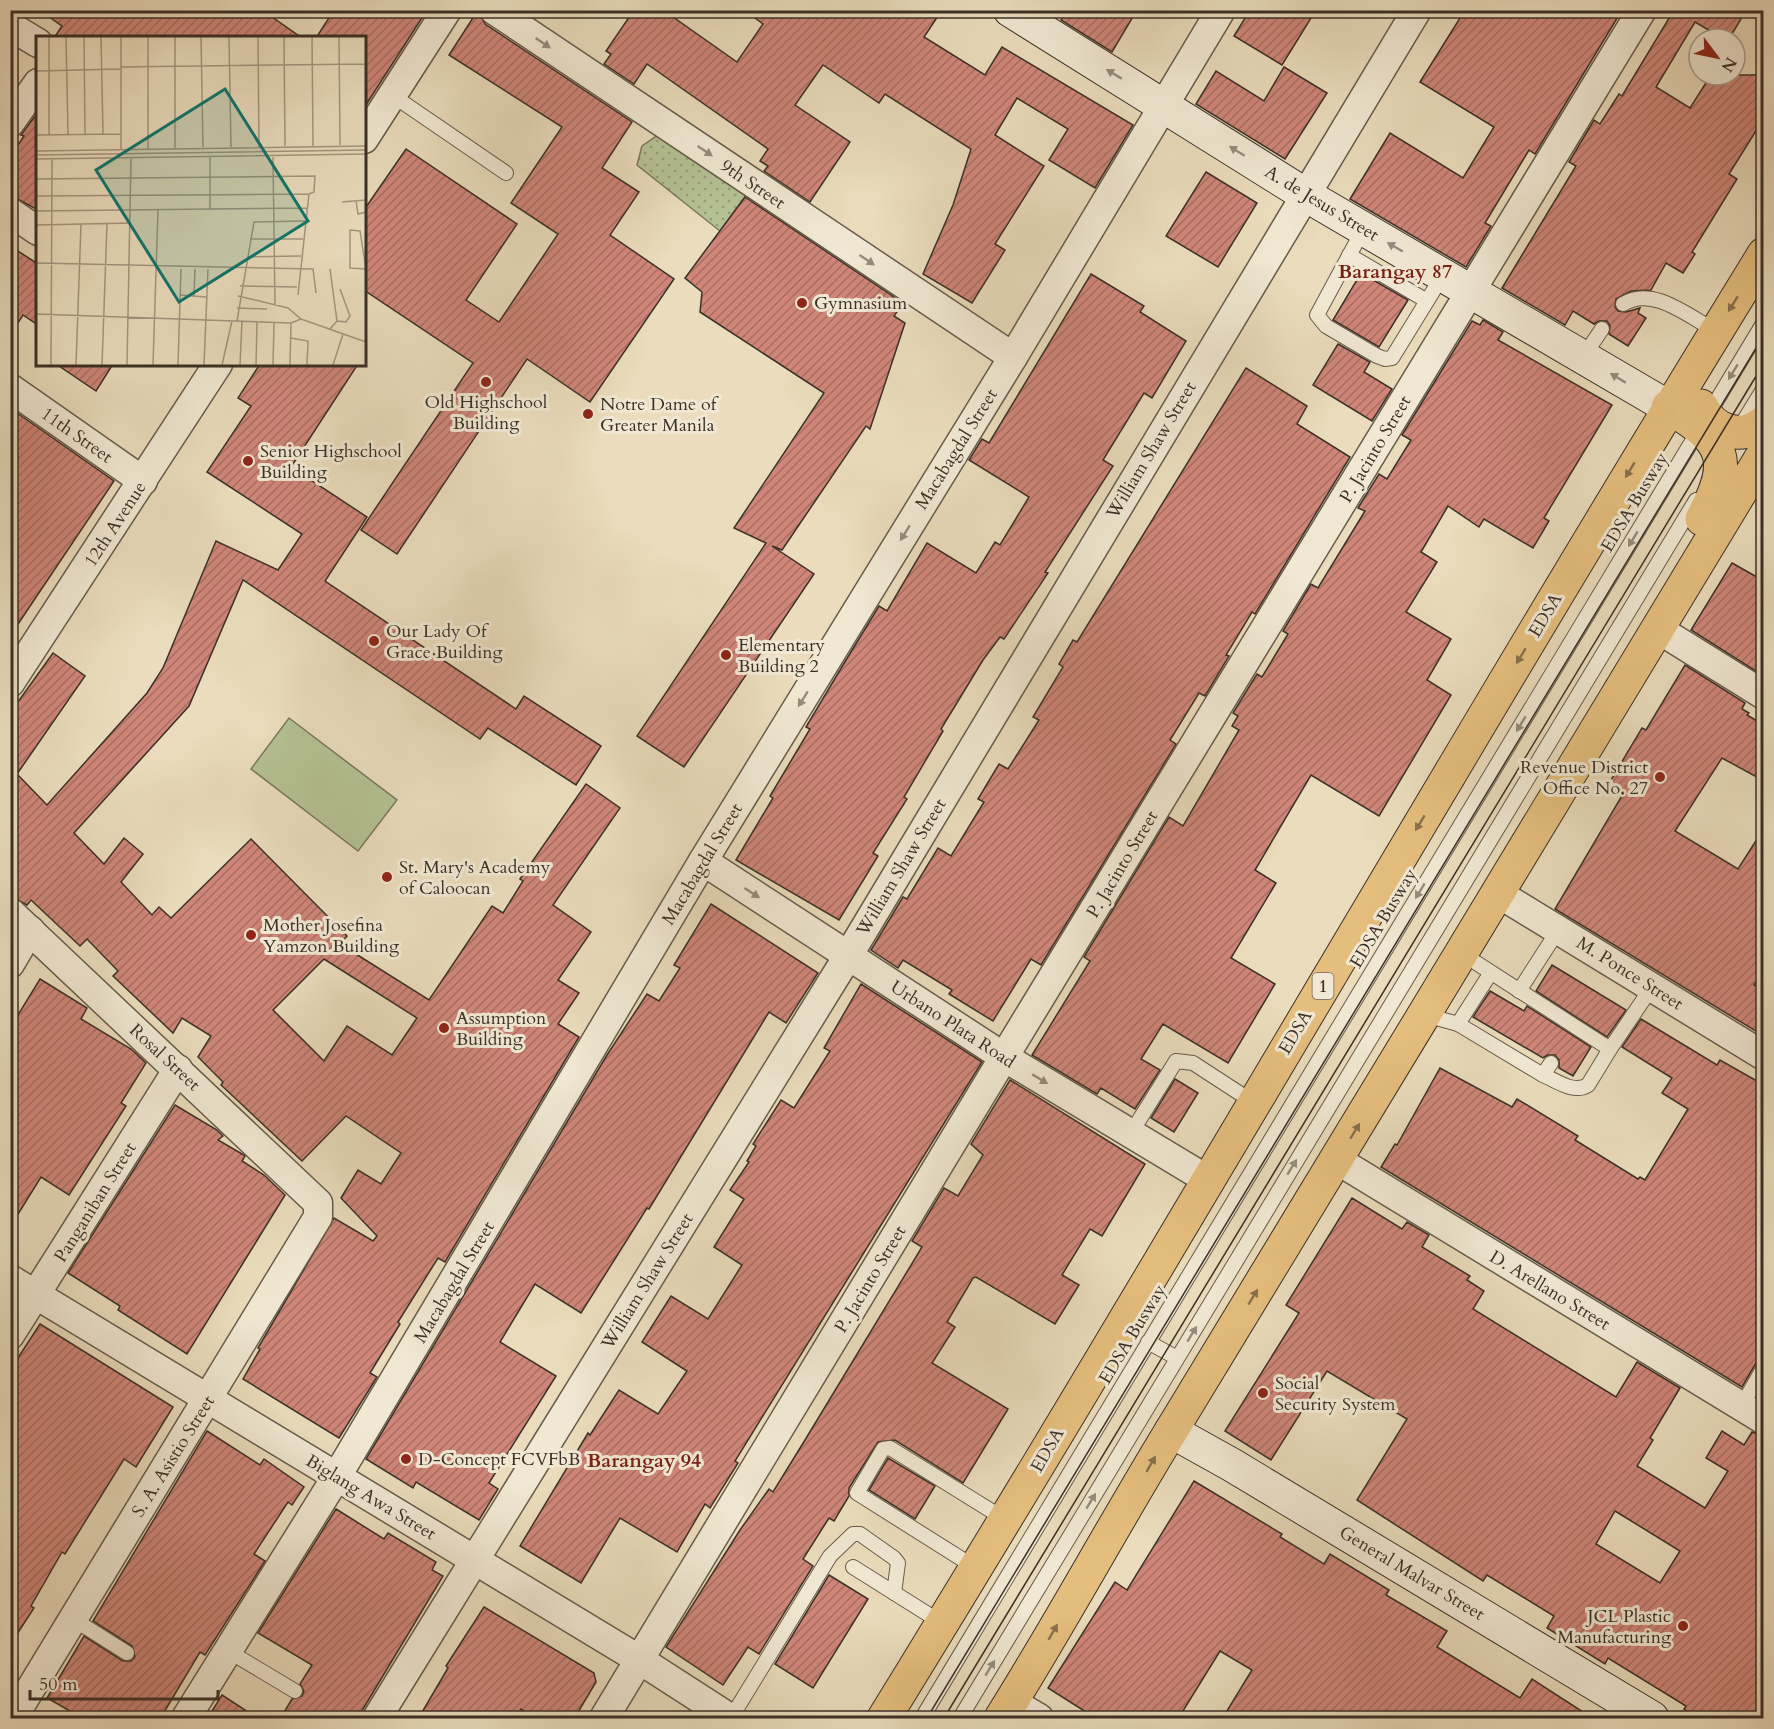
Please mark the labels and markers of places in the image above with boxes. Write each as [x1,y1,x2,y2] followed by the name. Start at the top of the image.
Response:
[814,291,908,316] place label: Gymnasium
[795,296,809,310] marker: Gymnasium
[479,375,493,389] marker: Old Highschool Building
[425,390,548,436] place label: Old Highschool Building
[600,392,720,438] place label: Notre Dame of Greater Manila
[581,407,595,421] marker: Notre Dame of Greater Manila
[260,439,402,485] place label: Senior Highschool Building
[241,454,255,468] marker: Senior Highschool Building
[386,619,503,665] place label: Our Lady Of Grace Building
[738,633,826,679] place label: Elementary Building 2
[367,634,381,648] marker: Our Lady Of Grace Building
[719,648,733,662] marker: Elementary Building 2
[1520,755,1648,801] place label: Revenue District Office No. 27
[1653,770,1667,784] marker: Revenue District Office No. 27
[399,855,551,901] place label: St. Mary's Academy of Caloocan
[380,870,394,884] marker: St. Mary's Academy of Caloocan
[263,913,400,959] place label: Mother Josefina Yamzon Building
[244,928,258,942] marker: Mother Josefina Yamzon Building
[456,1006,547,1052] place label: Assumption Building
[437,1021,451,1035] marker: Assumption Building
[1275,1371,1396,1417] place label: Social Security System
[1256,1386,1270,1400] marker: Social Security System
[418,1447,580,1472] place label: D-Concept FCVFbB
[399,1452,413,1466] marker: D-Concept FCVFbB
[1557,1604,1672,1650] place label: JCL Plastic Manufacturing
[1676,1619,1690,1633] marker: JCL Plastic Manufacturing

